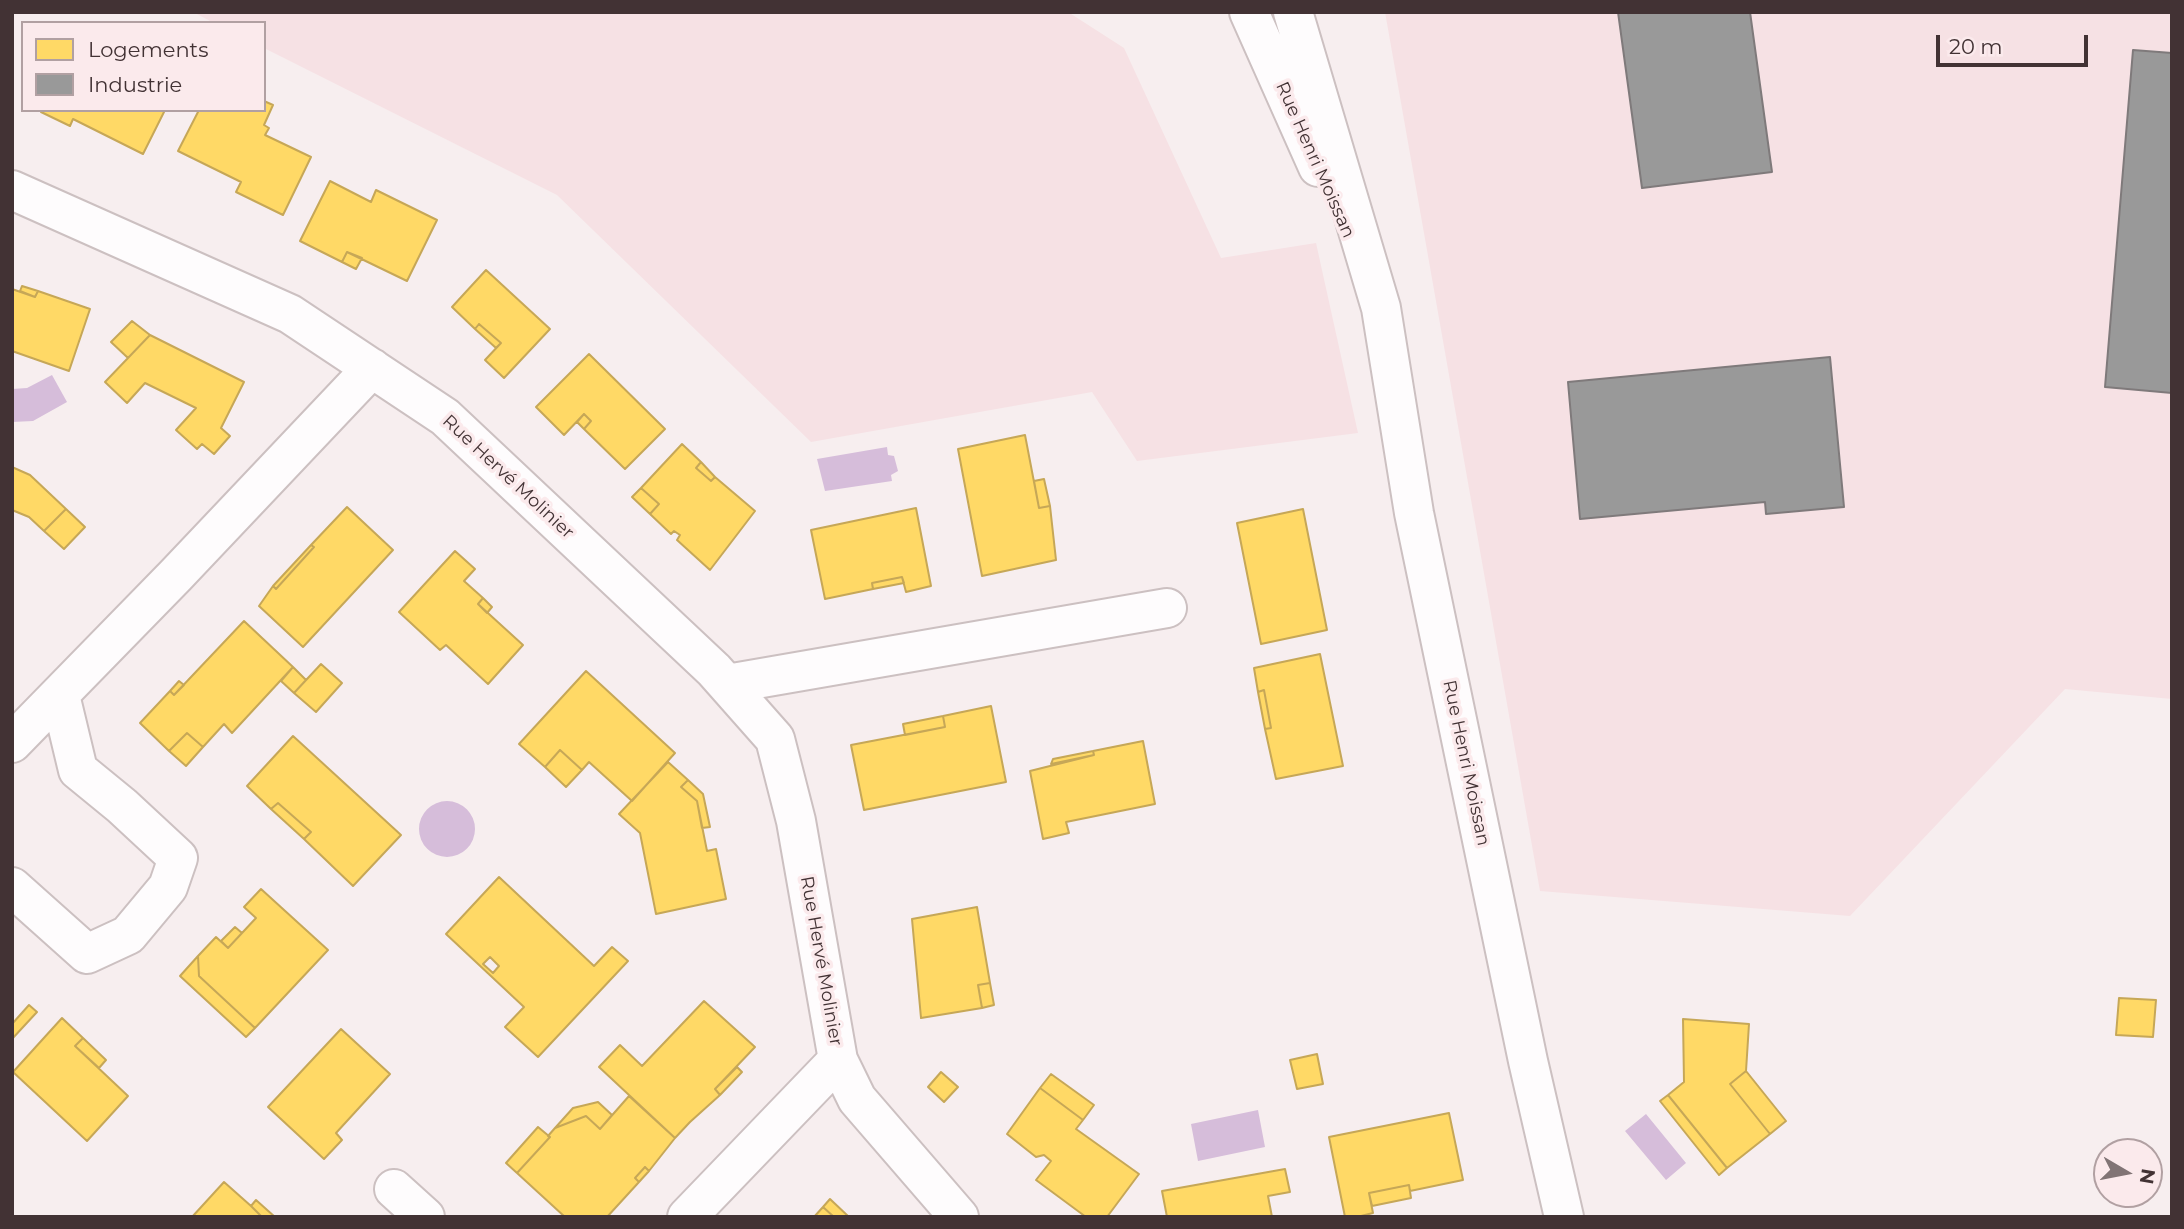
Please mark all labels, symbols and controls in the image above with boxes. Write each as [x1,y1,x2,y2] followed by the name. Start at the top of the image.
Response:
[21,21,266,112] legend
[1939,21,2091,65] scale bar
[1949,34,2003,59] text: 20 m
[88,37,208,62] text: Logements
[88,72,182,97] text: Industrie
[1271,79,1359,241] street label: Rue Henri Moissan
[438,410,578,544] street label: Rue Hervé Molinier
[1438,678,1494,848] street label: Rue Henri Moissan
[795,874,847,1048] street label: Rue Hervé Molinier
[2093,1138,2163,1208] north arrow
[2135,1167,2160,1186] text: N

